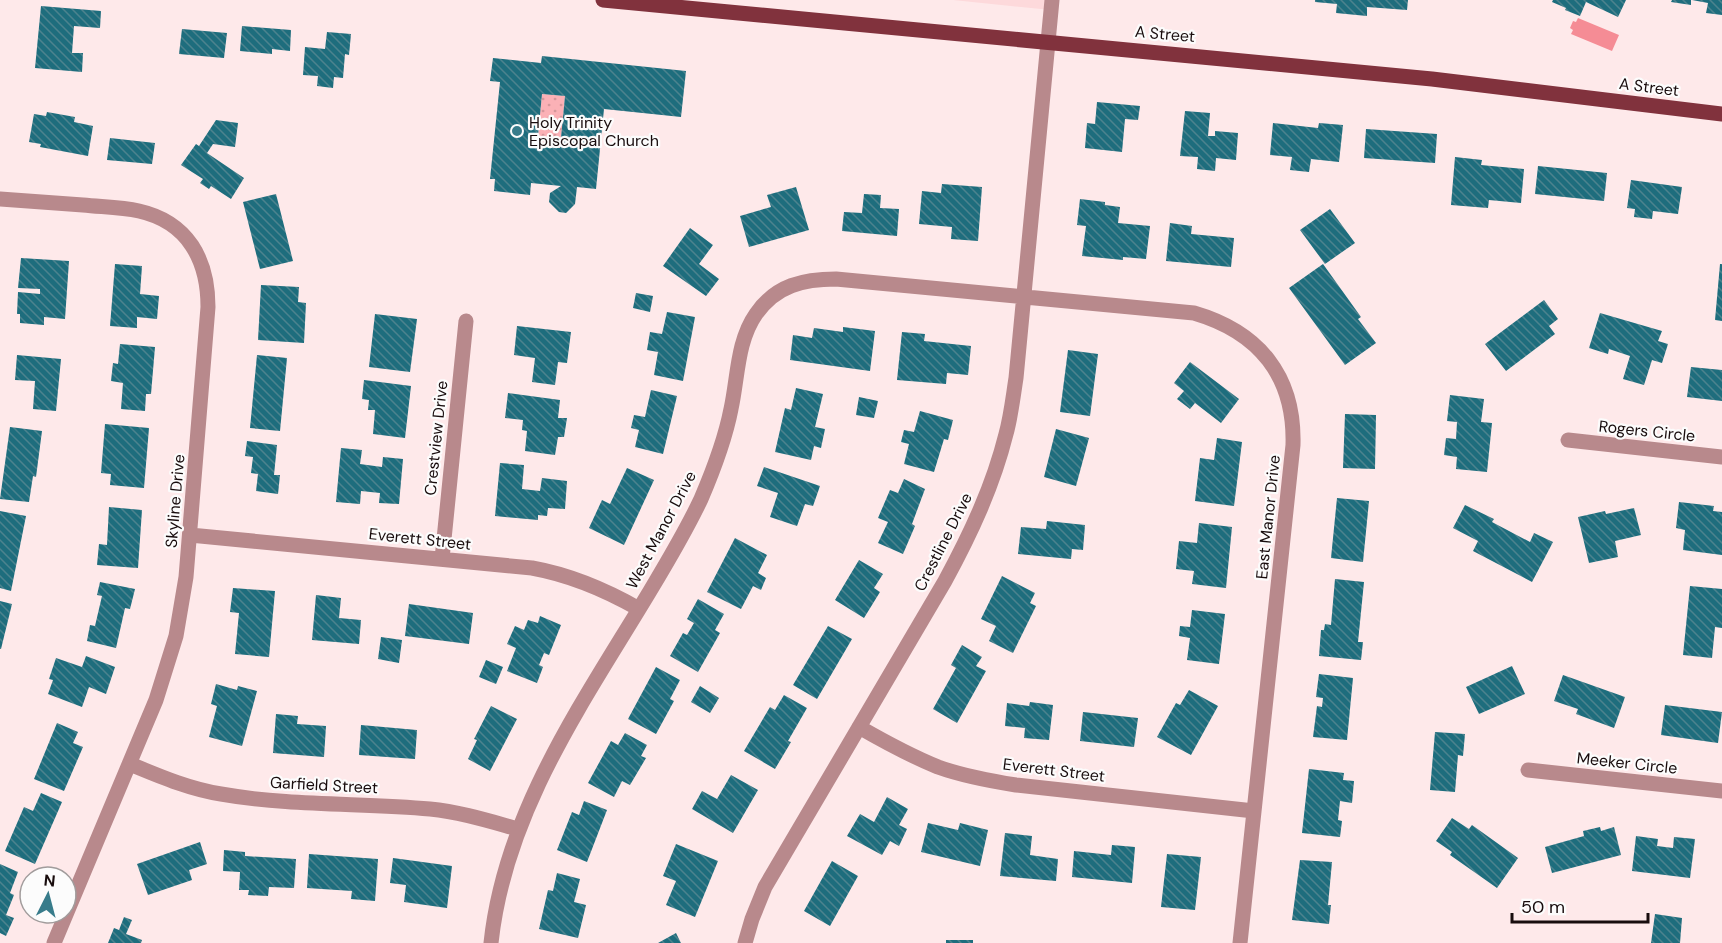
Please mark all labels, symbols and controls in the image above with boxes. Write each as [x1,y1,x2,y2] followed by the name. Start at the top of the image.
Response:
[1134,21,1196,47] street label: A Street
[1618,73,1680,101] street label: A Street
[529,112,659,151] place label: Holy Trinity Episcopal Church
[510,124,524,138] marker: Holy Trinity Episcopal Church
[420,379,452,497] street label: Crestview Drive
[1598,415,1696,447] street label: Rogers Circle
[160,453,190,549] street label: Skyline Drive
[1251,454,1285,580] street label: East Manor Drive
[621,467,701,593] street label: West Manor Drive
[909,489,977,595] street label: Crestline Drive
[368,523,472,555] street label: Everett Street
[1576,747,1678,779] street label: Meeker Circle
[1002,753,1106,787] street label: Everett Street
[269,772,379,798] street label: Garfield Street
[18,865,78,925] north arrow
[43,870,56,892] text: N
[1512,886,1648,924] scale bar
[1521,895,1565,919] text: 50 m

